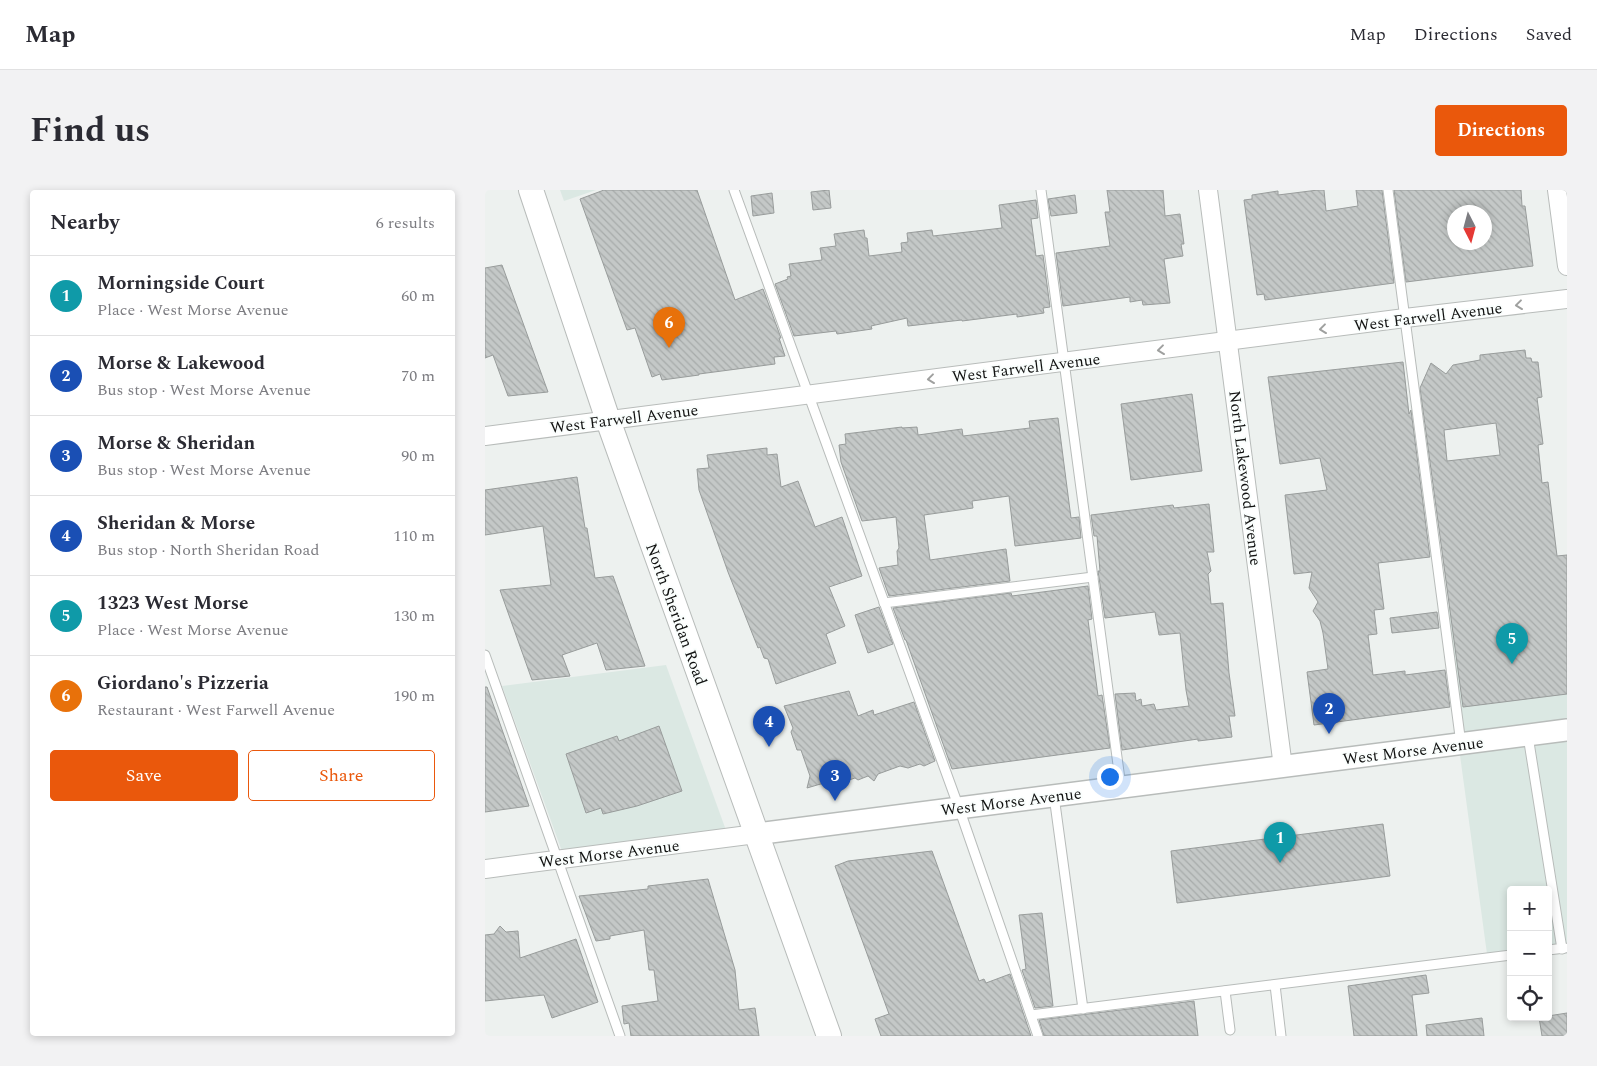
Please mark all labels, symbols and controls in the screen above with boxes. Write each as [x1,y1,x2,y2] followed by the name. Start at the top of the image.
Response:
[25,17,75,53] text: Map
[1350,21,1386,48] text: Map
[1414,21,1498,48] text: Directions
[1526,21,1572,48] text: Saved
[30,104,150,157] text: Find us
[1435,105,1567,156] button: Directions
[1447,205,1492,250] north arrow
[50,207,120,239] text: Nearby
[376,211,435,235] text: 6 results
[97,269,265,298] text: Morningside Court
[62,284,70,308] text: 1
[401,284,435,308] text: 60 m
[1353,296,1504,338] street label: West Farwell Avenue
[97,298,289,322] text: Place · West Morse Avenue
[1514,299,1522,310] one-way arrow
[653,307,685,348] pin: 6
[1318,323,1326,334] one-way arrow
[1157,344,1166,354] one-way arrow
[951,347,1102,389] street label: West Farwell Avenue
[97,349,265,378] text: Morse & Lakewood
[62,364,70,388] text: 2
[401,364,435,388] text: 70 m
[926,373,934,384] one-way arrow
[97,378,311,402] text: Bus stop · West Morse Avenue
[1222,389,1268,567] street label: North Lakewood Avenue
[549,398,700,440] street label: West Farwell Avenue
[97,429,255,458] text: Morse & Sheridan
[62,444,70,468] text: 3
[401,444,435,468] text: 90 m
[97,458,311,482] text: Bus stop · West Morse Avenue
[97,509,255,538] text: Sheridan & Morse
[62,524,70,548] text: 4
[393,524,435,548] text: 110 m
[97,538,319,562] text: Bus stop · North Sheridan Road
[639,540,713,689] street label: North Sheridan Road
[97,589,248,618] text: 1323 West Morse
[62,604,70,628] text: 5
[393,604,435,628] text: 130 m
[97,618,289,642] text: Place · West Morse Avenue
[1496,623,1528,664] pin: 5
[97,669,269,698] text: Giordano's Pizzeria
[62,684,70,708] text: 6
[393,684,435,708] text: 190 m
[1313,693,1345,734] pin: 2
[97,698,335,722] text: Restaurant · West Farwell Avenue
[753,706,785,747] pin: 4
[1342,730,1485,772] street label: West Morse Avenue
[50,750,238,801] button: Save
[248,750,435,801] button: Share
[819,760,851,801] pin: 3
[1097,764,1123,790] your location
[940,781,1083,823] street label: West Morse Avenue
[1264,822,1296,863] pin: 1
[538,833,681,875] street label: West Morse Avenue
[1507,886,1552,1021] map controls
[1507,886,1552,931] button: +
[1507,931,1552,976] button: −
[1507,976,1552,1021] button: locate

